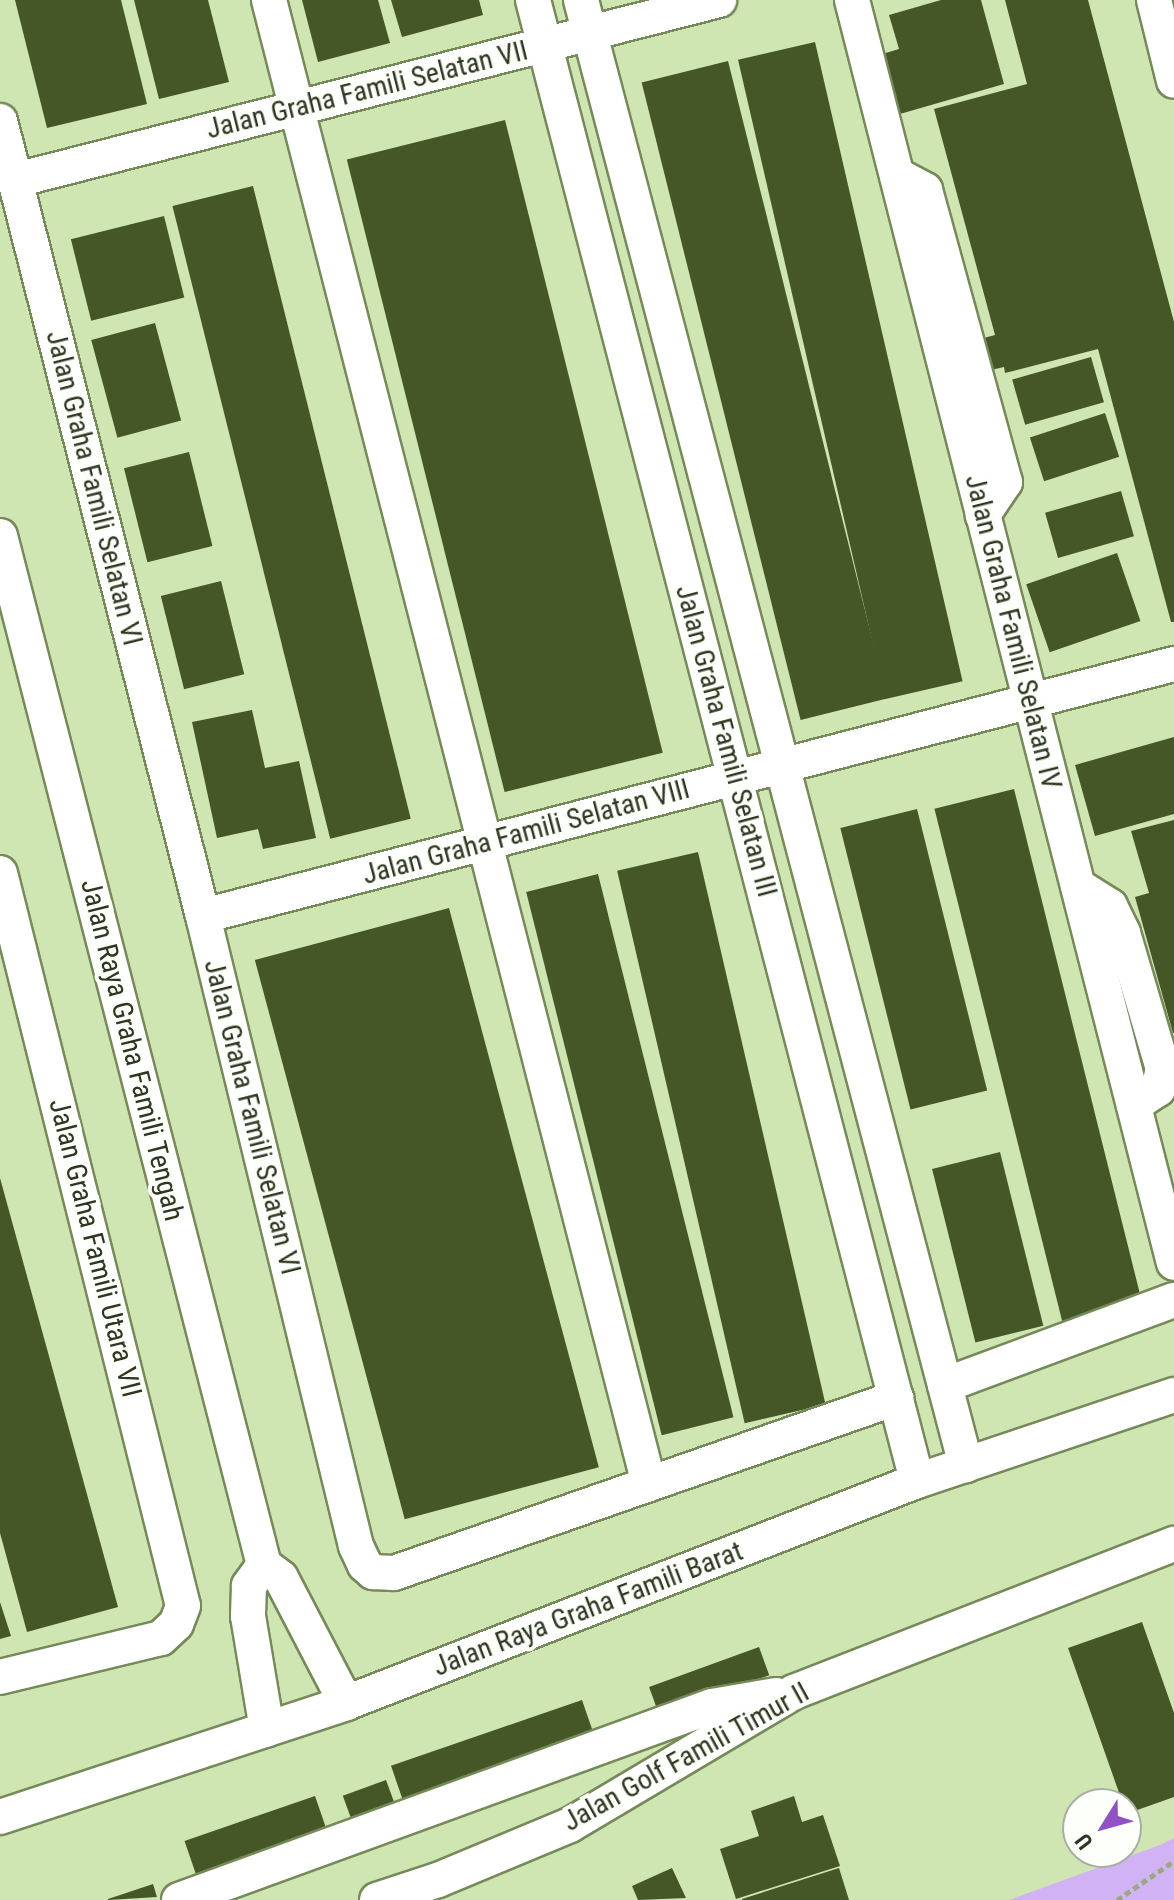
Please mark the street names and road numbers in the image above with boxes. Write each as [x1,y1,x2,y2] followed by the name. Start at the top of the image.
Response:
[203,34,531,146] street label: Jalan Graha Famili Selatan VII
[39,327,149,649] street label: Jalan Graha Famili Selatan VI
[958,471,1068,793] street label: Jalan Graha Famili Selatan IV
[668,581,784,901] street label: Jalan Graha Famili Selatan III
[359,772,693,892] street label: Jalan Graha Famili Selatan VIII
[73,876,191,1224] street label: Jalan Raya Graha Famili Tengah
[197,956,307,1278] street label: Jalan Graha Famili Selatan VI
[42,1095,148,1401] street label: Jalan Graha Famili Utara VII
[428,1534,748,1684] street label: Jalan Raya Graha Famili Barat
[557,1675,815,1839] street label: Jalan Golf Famili Timur II

